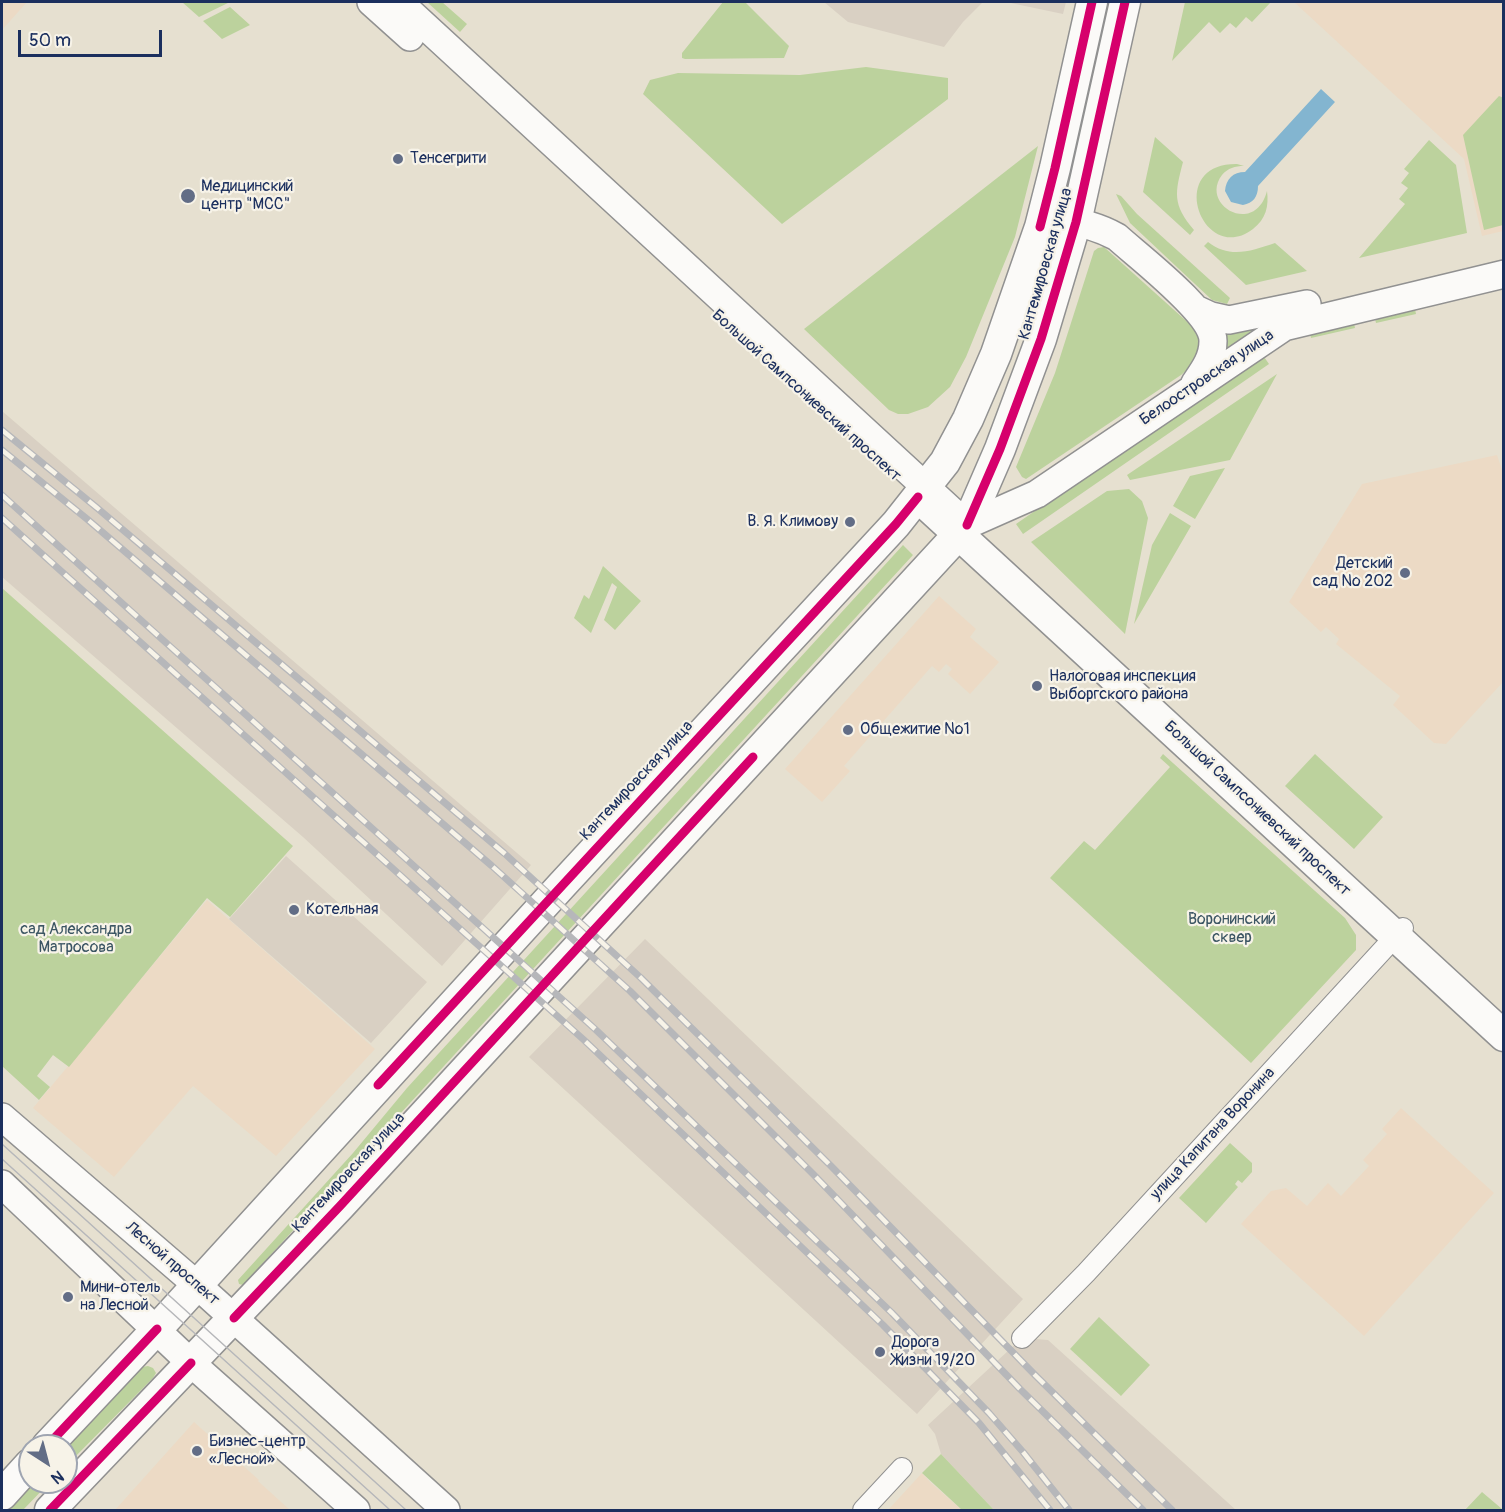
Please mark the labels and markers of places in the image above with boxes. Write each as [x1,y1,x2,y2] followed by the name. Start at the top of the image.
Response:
[410,149,486,169] place label: Тенсегрити
[391,152,405,166] marker: Тенсегрити
[201,177,293,215] place label: Медицинский центр "МСС"
[179,187,197,205] marker: Медицинский центр "МСС"
[747,512,838,532] place label: В. Я. Климову
[843,515,857,529] marker: В. Я. Климову
[1313,554,1393,592] place label: Детский сад № 202
[1398,566,1412,580] marker: Детский сад № 202
[1049,667,1196,705] place label: Налоговая инспекция Выборгского района
[1030,679,1044,693] marker: Налоговая инспекция Выборгского района
[860,720,970,740] place label: Общежитие №1
[841,723,855,737] marker: Общежитие №1
[306,900,378,920] place label: Котельная
[287,903,301,917] marker: Котельная
[80,1278,161,1316] place label: Мини-отель на Лесной
[61,1290,75,1304] marker: Мини-отель на Лесной
[892,1333,975,1371] place label: Дорога Жизни 19/20
[873,1345,887,1359] marker: Дорога Жизни 19/20
[209,1432,306,1470] place label: Бизнес-центр «Лесной»
[190,1444,204,1458] marker: Бизнес-центр «Лесной»

